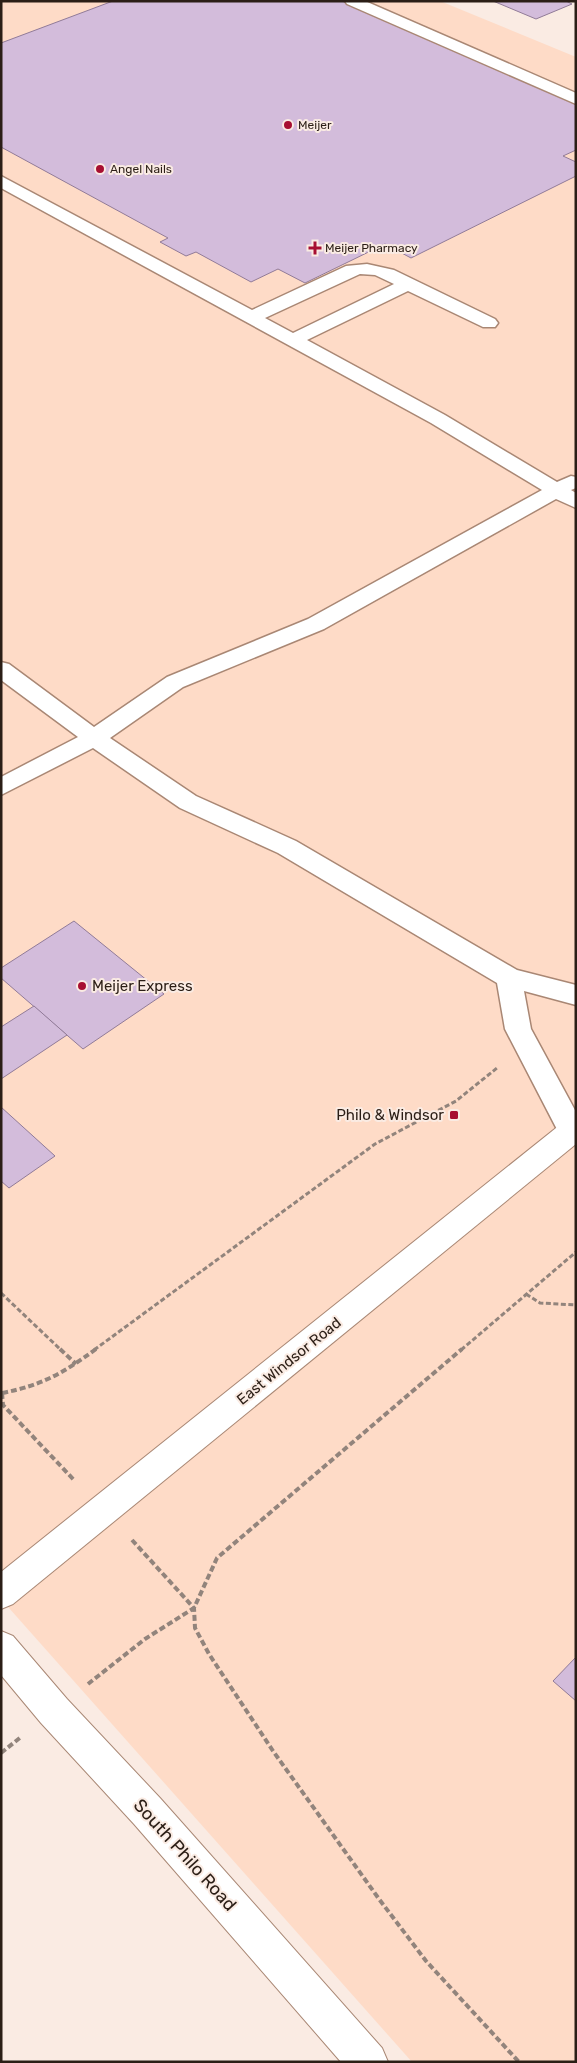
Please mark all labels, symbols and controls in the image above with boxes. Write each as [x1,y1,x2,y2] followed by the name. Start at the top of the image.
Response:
[298,118,332,132] place label: Meijer
[282,119,294,131] marker: Meijer
[110,162,172,176] place label: Angel Nails
[94,163,106,175] marker: Angel Nails
[325,241,418,255] place label: Meijer Pharmacy
[309,242,321,254] marker: Meijer Pharmacy
[92,977,193,995] place label: Meijer Express
[76,980,88,992] marker: Meijer Express
[336,1106,444,1124] place label: Philo & Windsor
[448,1109,460,1121] marker: Philo & Windsor
[233,1313,345,1409] street label: East Windsor Road
[129,1794,241,1916] street label: South Philo Road

